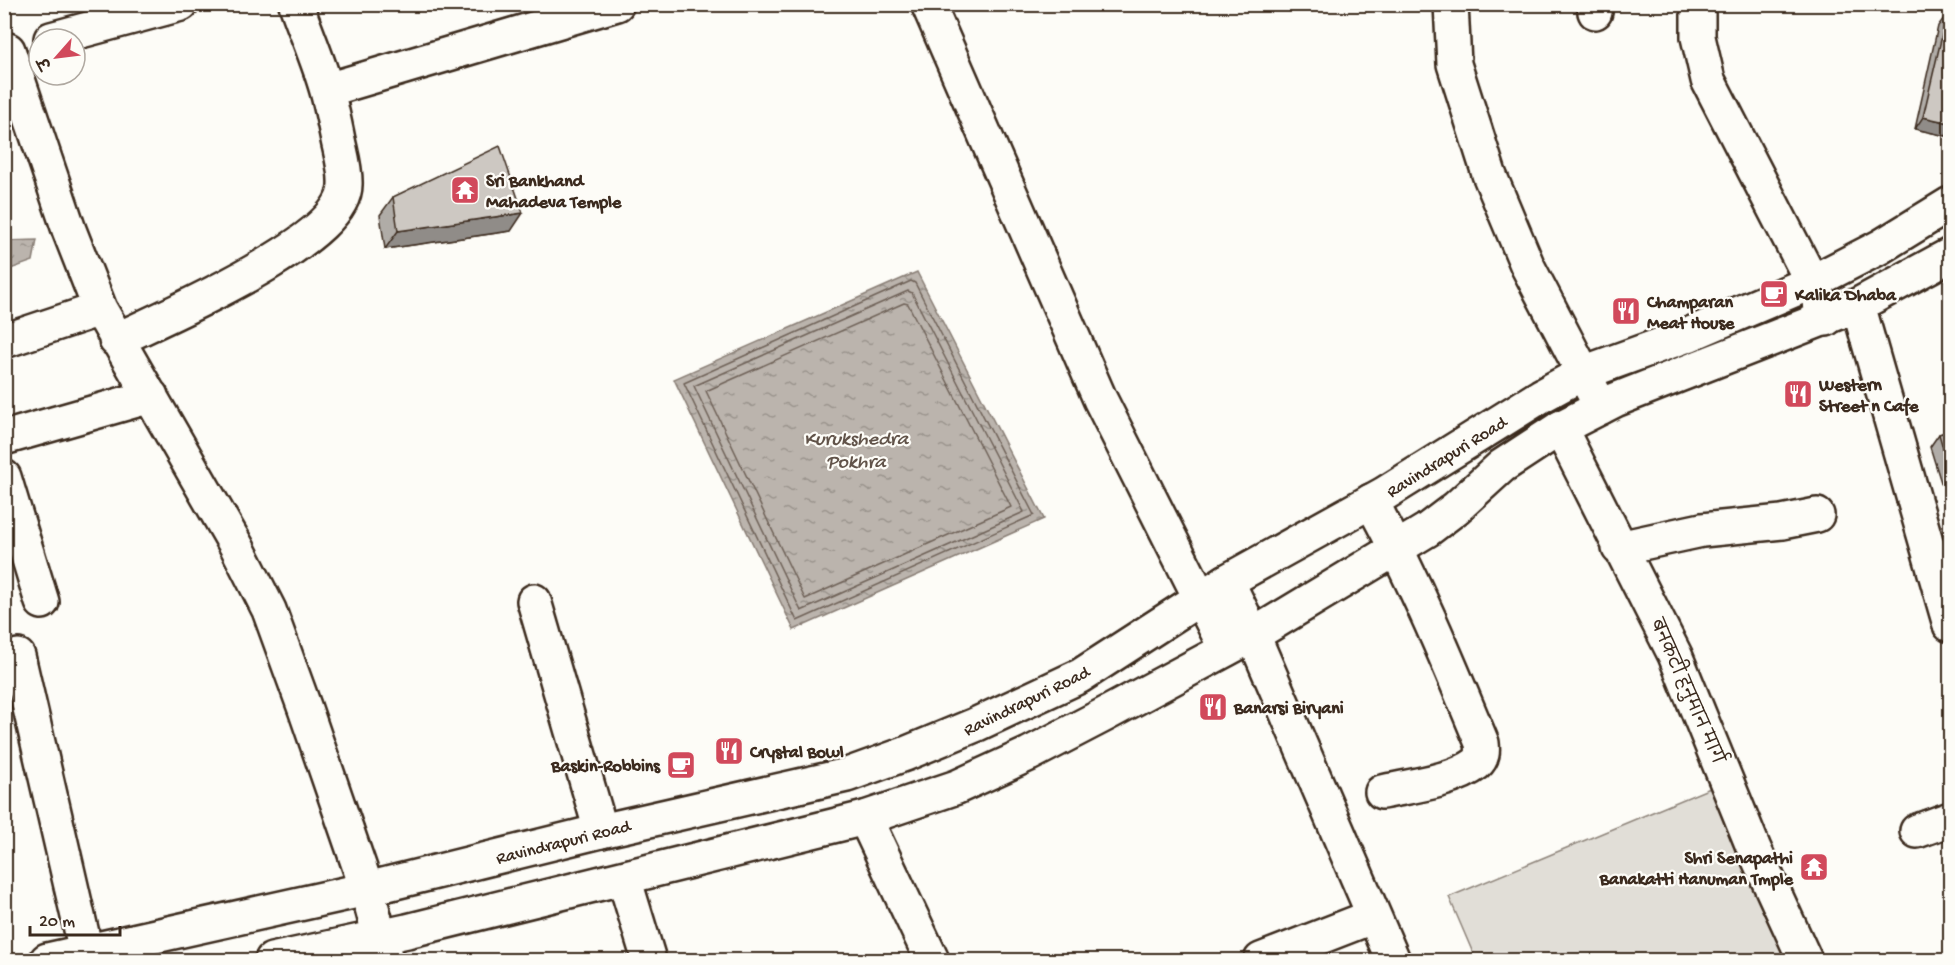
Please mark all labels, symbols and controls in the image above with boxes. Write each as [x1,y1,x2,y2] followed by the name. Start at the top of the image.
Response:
[27,27,87,87] north arrow
[35,52,59,73] text: उ
[486,172,622,214] place label: Sri Bankhand Mahadeva Temple
[449,174,481,206] temple icon: Sri Bankhand Mahadeva Temple
[1758,278,1790,310] cafe icon: Kalika Dhaba
[1794,286,1897,307] place label: Kalika Dhaba
[1646,293,1735,335] place label: Champaran Meat House
[1610,295,1642,327] restaurant icon: Champaran Meat House
[1818,376,1919,418] place label: Western Street n Cafe
[1782,378,1814,410] restaurant icon: Western Street n Cafe
[1383,412,1513,504] street label: Ravindrapuri Road
[804,429,910,475] water label: Kurukshedra Pokhra
[1644,613,1733,769] street label: बनकटी हनुमान मार्ग
[961,662,1095,742] street label: Ravindrapuri Road
[1197,691,1229,723] restaurant icon: Banarsi Biryani
[1233,699,1344,720] place label: Banarsi Biryani
[713,735,745,767] restaurant icon: Crystal Bowl
[749,743,844,764] place label: Crystal Bowl
[665,749,697,781] cafe icon: Baskin-Robbins
[550,757,661,778] place label: Baskin-Robbins
[494,816,634,870] street label: Ravindrapuri Road
[1599,849,1794,891] place label: Shri Senapathi Banakatti Hanuman Tmple
[1798,851,1830,883] temple icon: Shri Senapathi Banakatti Hanuman Tmple
[30,899,120,937] scale bar
[39,912,75,933] text: 20 m

